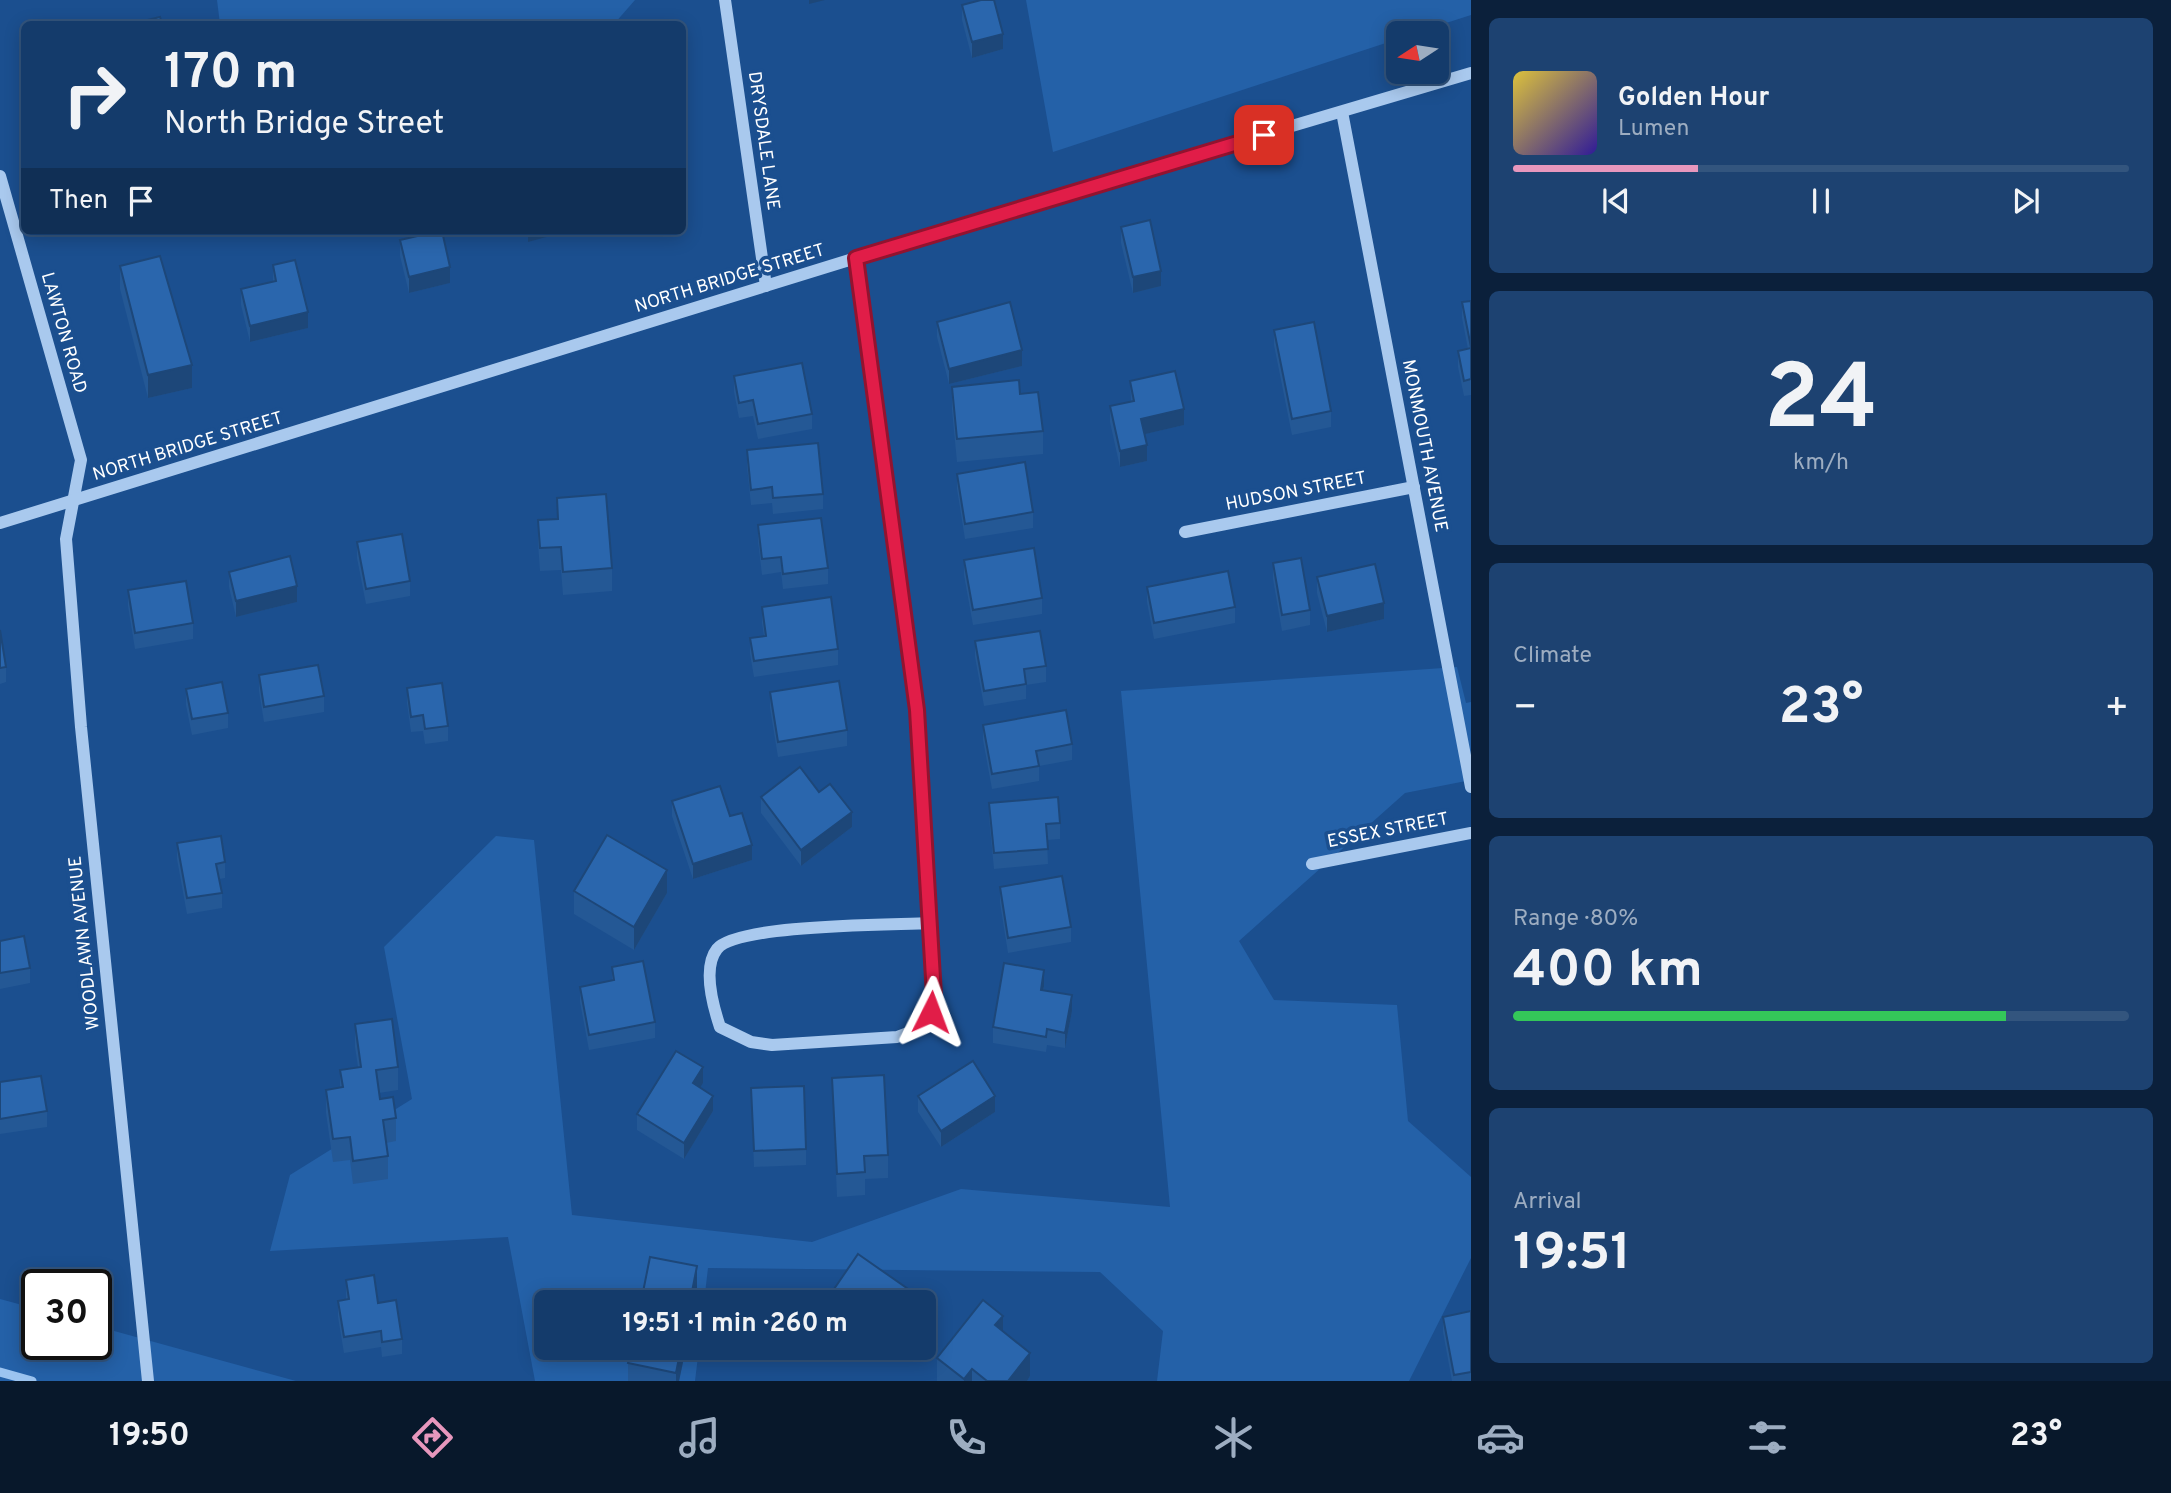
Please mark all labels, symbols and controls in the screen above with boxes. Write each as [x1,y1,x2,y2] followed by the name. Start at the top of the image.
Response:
[1386,21,1449,84] north arrow
[1386,21,1449,84] map controls
[164,44,297,106] text: 170 m
[49,49,140,140] icon: right
[742,70,784,212] street label: DRYSDALE LANE
[1618,82,1769,115] text: Golden Hour
[164,105,444,145] text: North Bridge Street
[1234,105,1294,165] pin
[1618,115,1689,144] text: Lumen
[1245,116,1283,154] icon: arrive
[122,182,160,220] icon: arrive
[1597,182,1635,220] icon: previous
[1802,182,1840,220] icon: pause
[2007,182,2045,220] icon: next
[49,185,108,218] text: Then
[632,239,828,319] street label: NORTH BRIDGE STREET
[35,270,91,396] street label: LAWTON ROAD
[1764,346,1878,461] text: 24
[1396,358,1452,534] street label: MONMOUTH AVENUE
[90,407,286,487] street label: NORTH BRIDGE STREET
[1793,449,1849,478] text: km/h
[1224,467,1368,517] street label: HUDSON STREET
[1513,642,1592,671] text: Climate
[1779,676,1863,742] text: 23°
[1513,685,1538,734] text: −
[2104,685,2129,734] text: +
[1325,808,1451,854] street label: ESSEX STREET
[64,855,106,1031] street label: WOODLAWN AVENUE
[1513,905,1638,934] text: Range · 80%
[1513,939,1703,1005] text: 400 km
[894,975,968,1049] position arrow
[1513,1188,1582,1217] text: Arrival
[1513,1222,1631,1288] text: 19:51
[21,1269,112,1360] speed limit sign: 30
[622,1308,848,1341] text: 19:51 · 1 min · 260 m
[408,1413,457,1462] icon: directions
[675,1413,724,1462] icon: music
[942,1413,991,1462] icon: phone
[1209,1413,1258,1462] icon: climate
[1476,1413,1525,1462] icon: car
[1743,1413,1792,1462] icon: filters
[109,1417,190,1457] text: 19:50
[2010,1417,2062,1457] text: 23°

